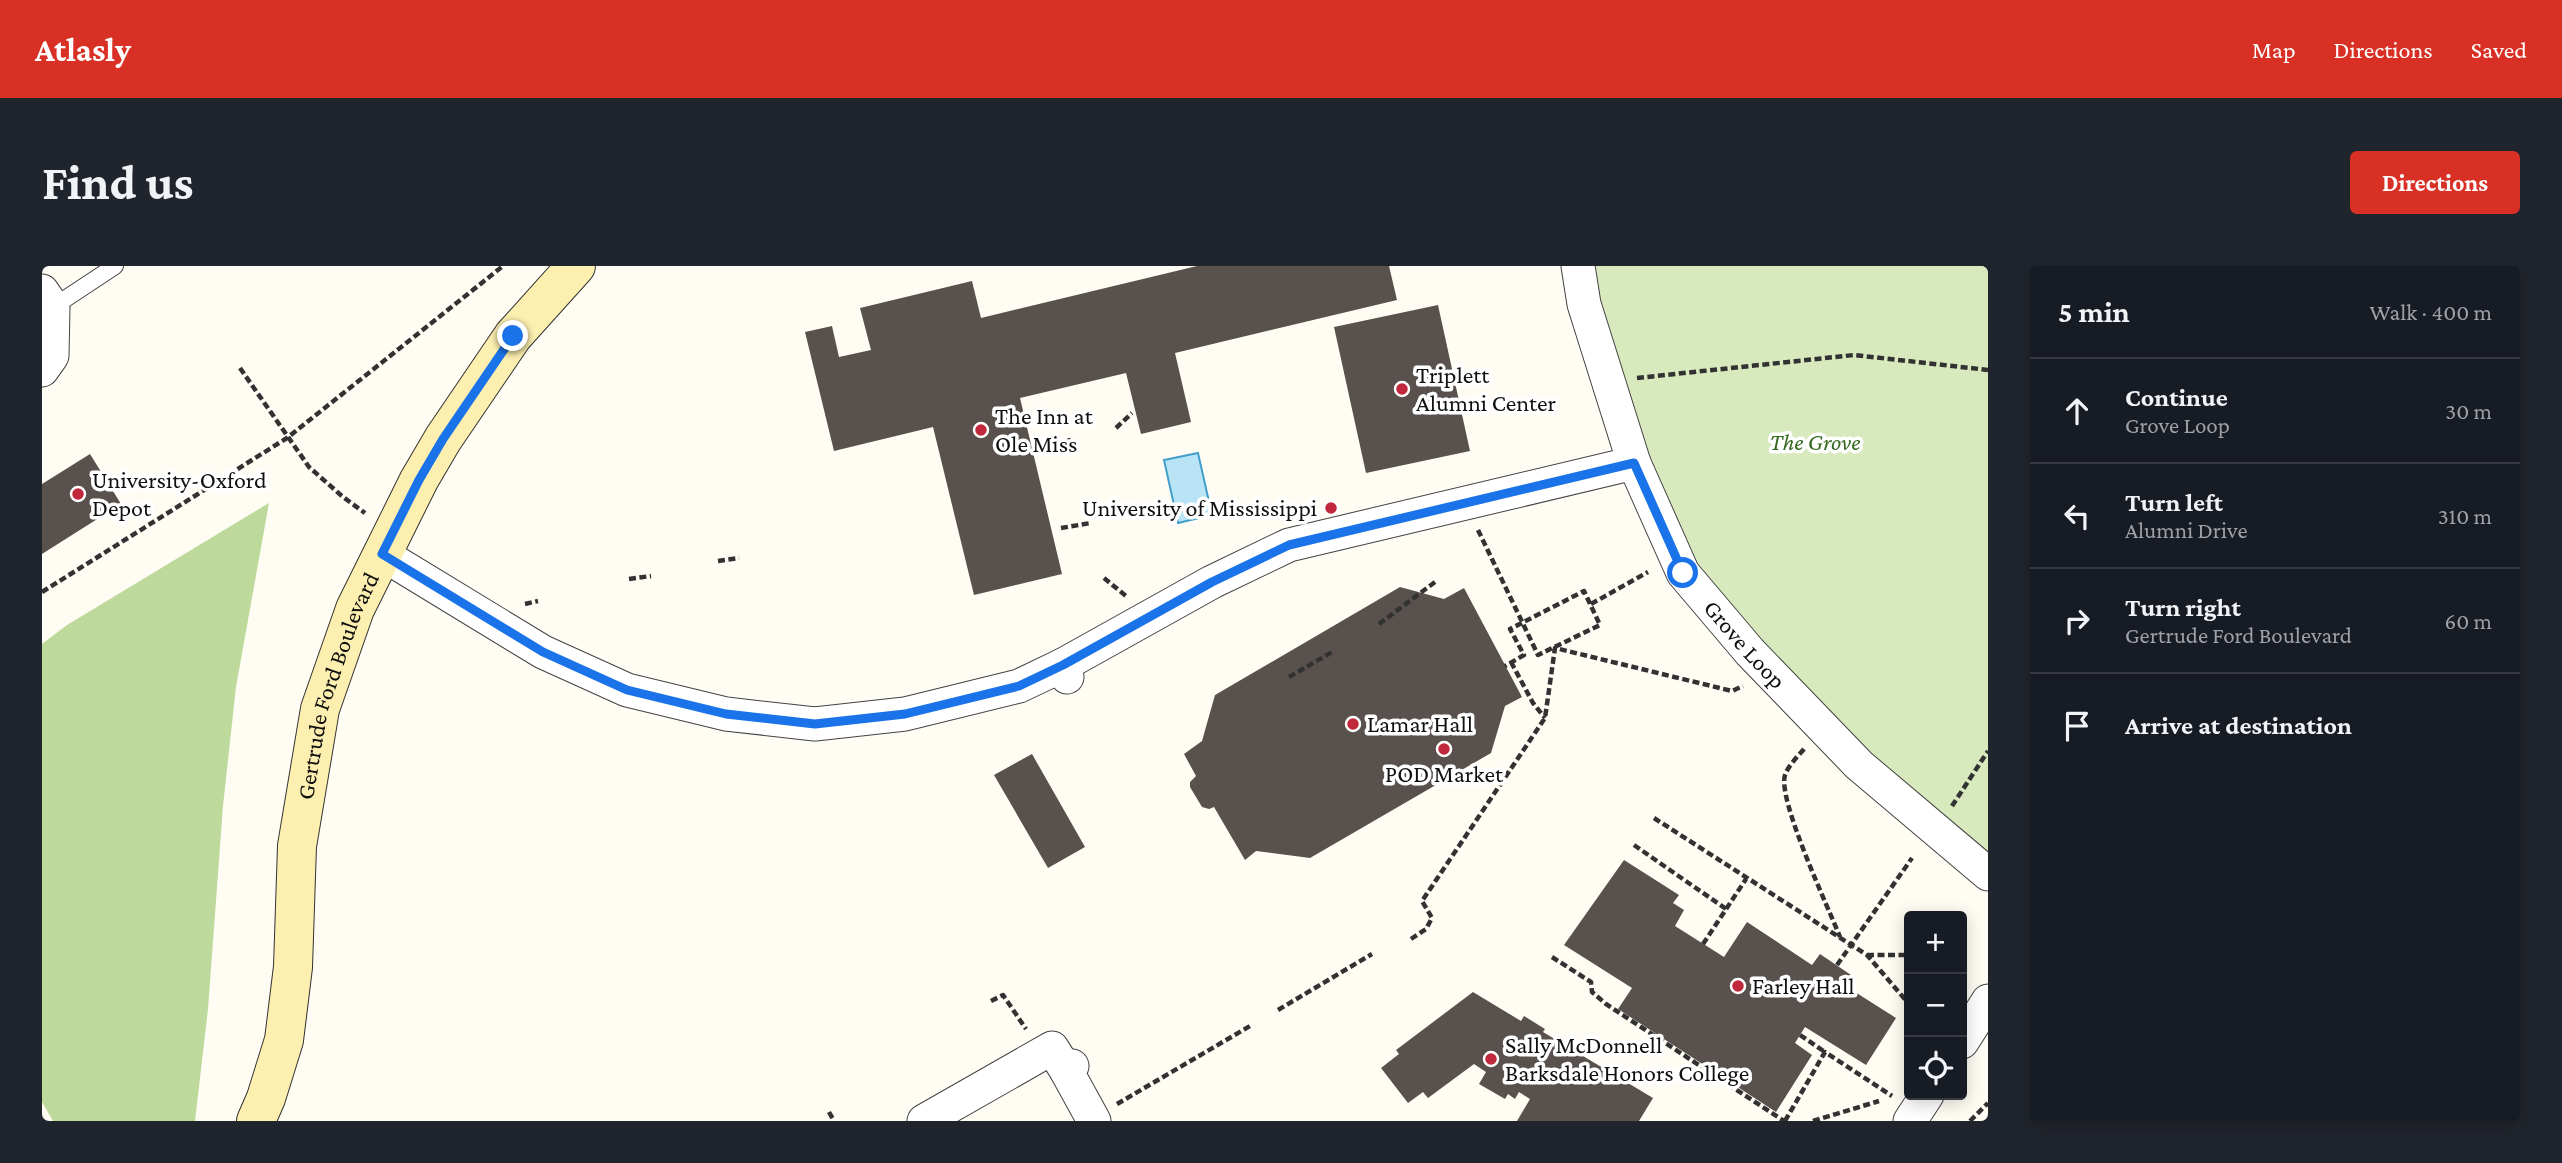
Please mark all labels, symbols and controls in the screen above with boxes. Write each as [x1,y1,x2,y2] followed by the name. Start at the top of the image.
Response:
[35,31,131,68] text: Atlasly
[2252,36,2296,63] text: Map
[2334,36,2433,63] text: Directions
[2471,36,2527,63] text: Saved
[2350,151,2520,214] button: Directions
[42,155,194,210] text: Find us
[2058,295,2130,328] text: 5 min
[2370,299,2492,325] text: Walk · 400 m
[497,320,528,351] route end
[1416,361,1556,416] place label: Triplett Alumni Center
[1394,381,1410,397] marker: Triplett Alumni Center
[2125,383,2228,412] text: Continue
[2058,392,2096,430] icon: ahead
[2445,398,2492,424] text: 30 m
[995,402,1094,457] place label: The Inn at Ole Miss
[2125,412,2230,438] text: Grove Loop
[973,422,989,438] marker: The Inn at Ole Miss
[1770,428,1860,455] park label: The Grove
[92,466,267,521] place label: University-Oxford Depot
[70,486,86,502] marker: University-Oxford Depot
[2125,488,2223,517] text: Turn left
[1082,494,1317,521] place label: University of Mississippi
[2058,497,2096,535] icon: left
[1323,500,1339,516] marker: University of Mississippi
[2438,503,2492,529] text: 310 m
[2125,517,2248,543] text: Alumni Drive
[1667,557,1698,588] route start
[291,567,384,802] street label: Gertrude Ford Boulevard
[2125,593,2241,622] text: Turn right
[1699,594,1792,694] street label: Grove Loop
[2058,602,2096,640] icon: right
[2445,608,2492,634] text: 60 m
[2125,622,2352,648] text: Gertrude Ford Boulevard
[2058,707,2096,745] icon: arrive
[1367,710,1473,737] place label: Lamar Hall
[2125,711,2352,740] text: Arrive at destination
[1345,716,1361,732] marker: Lamar Hall
[1436,741,1452,757] marker: POD Market
[1385,760,1504,787] place label: POD Market
[1904,911,1967,1100] map controls
[1904,911,1967,974] button: +
[1752,972,1855,999] place label: Farley Hall
[1904,974,1967,1037] button: −
[1730,978,1746,994] marker: Farley Hall
[1505,1031,1749,1086] place label: Sally McDonnell Barksdale Honors College
[1904,1037,1967,1100] button: locate
[1483,1051,1499,1067] marker: Sally McDonnell Barksdale Honors College

